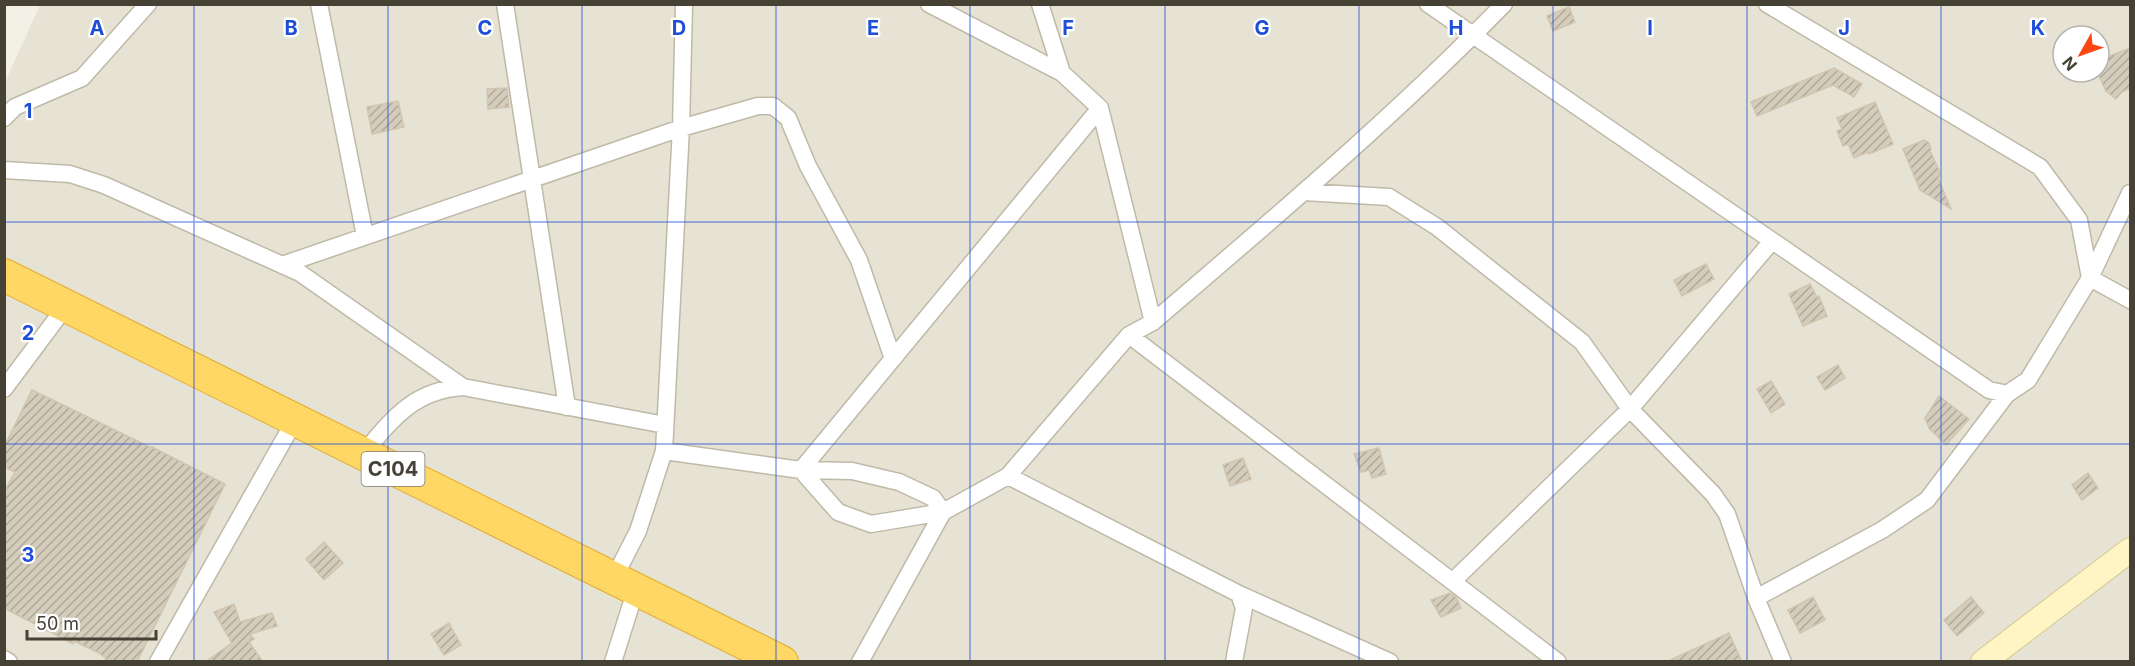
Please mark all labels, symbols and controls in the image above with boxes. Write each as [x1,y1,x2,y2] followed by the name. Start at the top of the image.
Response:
[90,16,105,40] text: A
[284,16,298,40] text: B
[478,16,492,40] text: C
[672,16,686,40] text: D
[867,16,879,40] text: E
[1062,16,1074,40] text: F
[1254,16,1270,40] text: G
[1449,16,1463,40] text: H
[1647,16,1653,40] text: I
[1838,16,1850,40] text: J
[2031,16,2045,40] text: K
[2051,24,2111,84] north arrow
[2058,53,2081,75] text: N
[24,99,32,123] text: 1
[22,321,34,345] text: 2
[362,452,424,486] road number: C104
[22,543,34,567] text: 3
[27,603,156,641] scale bar
[36,613,79,634] text: 50 m

